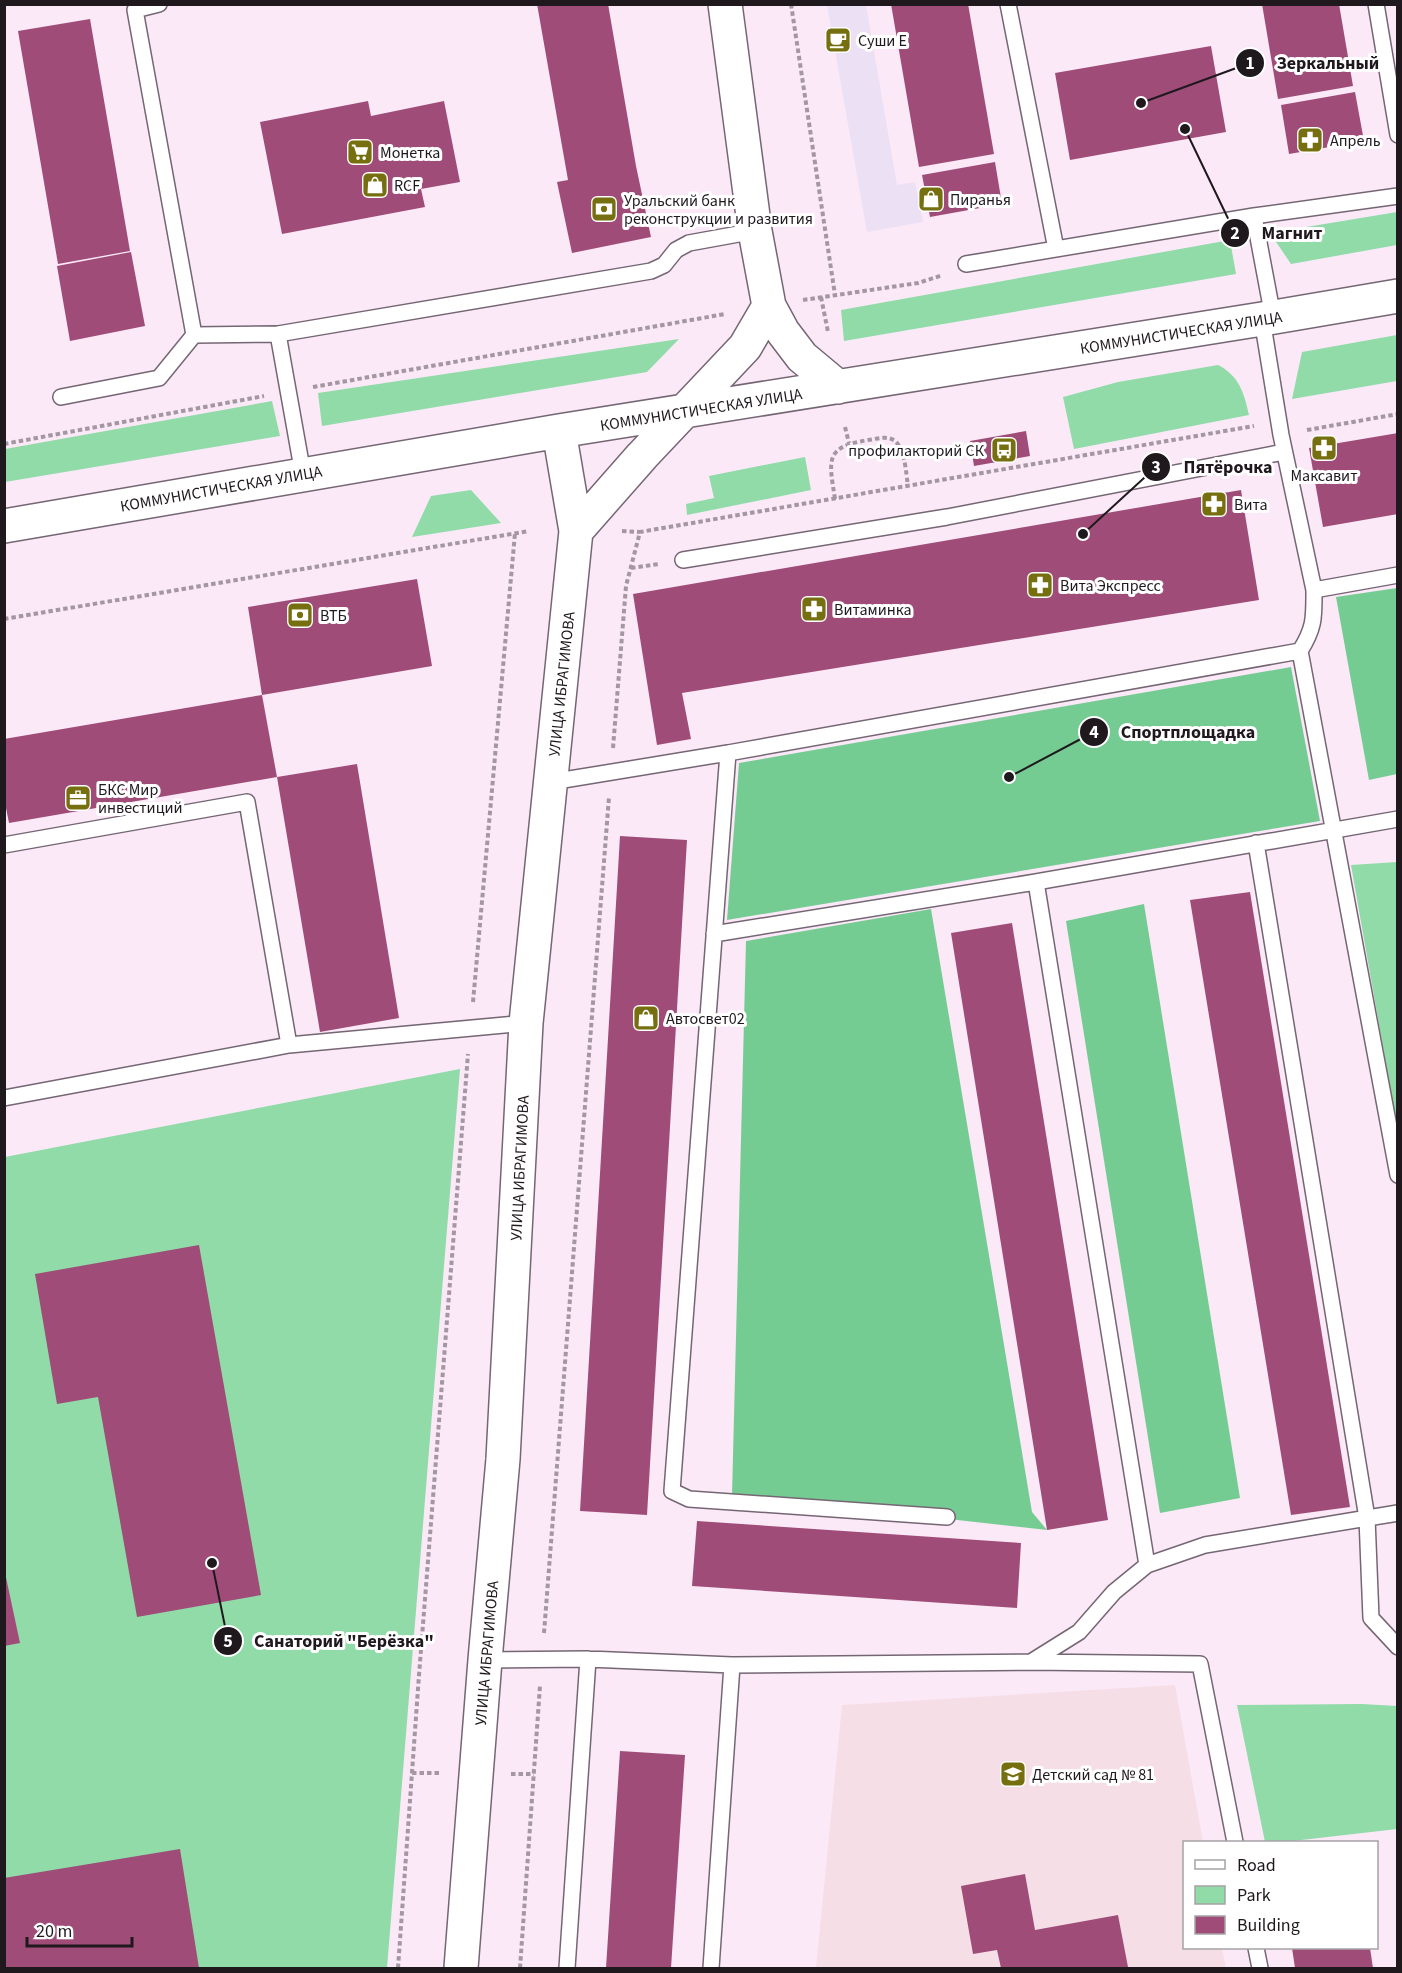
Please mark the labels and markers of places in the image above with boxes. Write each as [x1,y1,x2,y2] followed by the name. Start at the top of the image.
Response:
[823,25,853,55] cafe icon: Суши Е
[858,30,907,52] place label: Суши Е
[1235,45,1392,81] callout: Зеркальный
[1295,125,1325,155] pharmacy icon: Апрель
[1330,130,1381,152] place label: Апрель
[345,137,375,167] supermarket icon: Монетка
[380,142,440,164] place label: Монетка
[360,170,390,200] shop icon: RCF
[394,175,420,197] place label: RCF
[916,184,946,214] shop icon: Пиранья
[950,189,1011,211] place label: Пиранья
[624,190,813,230] place label: Уральский банк реконструкции и развития
[589,194,619,224] bank icon: Уральский банк реконструкции и развития
[1220,215,1334,251] callout: Магнит
[1309,433,1339,463] pharmacy icon: Максавит
[989,435,1019,465] bus stop icon: профилакторий СК
[848,440,985,462] place label: профилакторий СК
[1141,449,1284,485] callout: Пятёрочка
[1290,465,1358,487] place label: Максавит
[1199,489,1229,519] pharmacy icon: Вита
[1234,494,1268,516] place label: Вита
[1025,570,1055,600] pharmacy icon: Вита Экспресс
[1060,575,1161,597] place label: Вита Экспресс
[799,594,829,624] pharmacy icon: Витаминка
[834,599,912,621] place label: Витаминка
[285,600,315,630] bank icon: ВТБ
[320,605,347,627] place label: ВТБ
[1079,714,1267,750] callout: Спортплощадка
[98,779,183,819] place label: БКС Мир инвестиций
[63,783,93,813] office icon: БКС Мир инвестиций
[631,1003,661,1033] shop icon: Автосвет02
[666,1008,745,1030] place label: Автосвет02
[213,1623,446,1659] callout: Санаторий "Берёзка"
[998,1759,1028,1789] school or university icon: Детский сад № 81
[1032,1764,1154,1786] place label: Детский сад № 81

